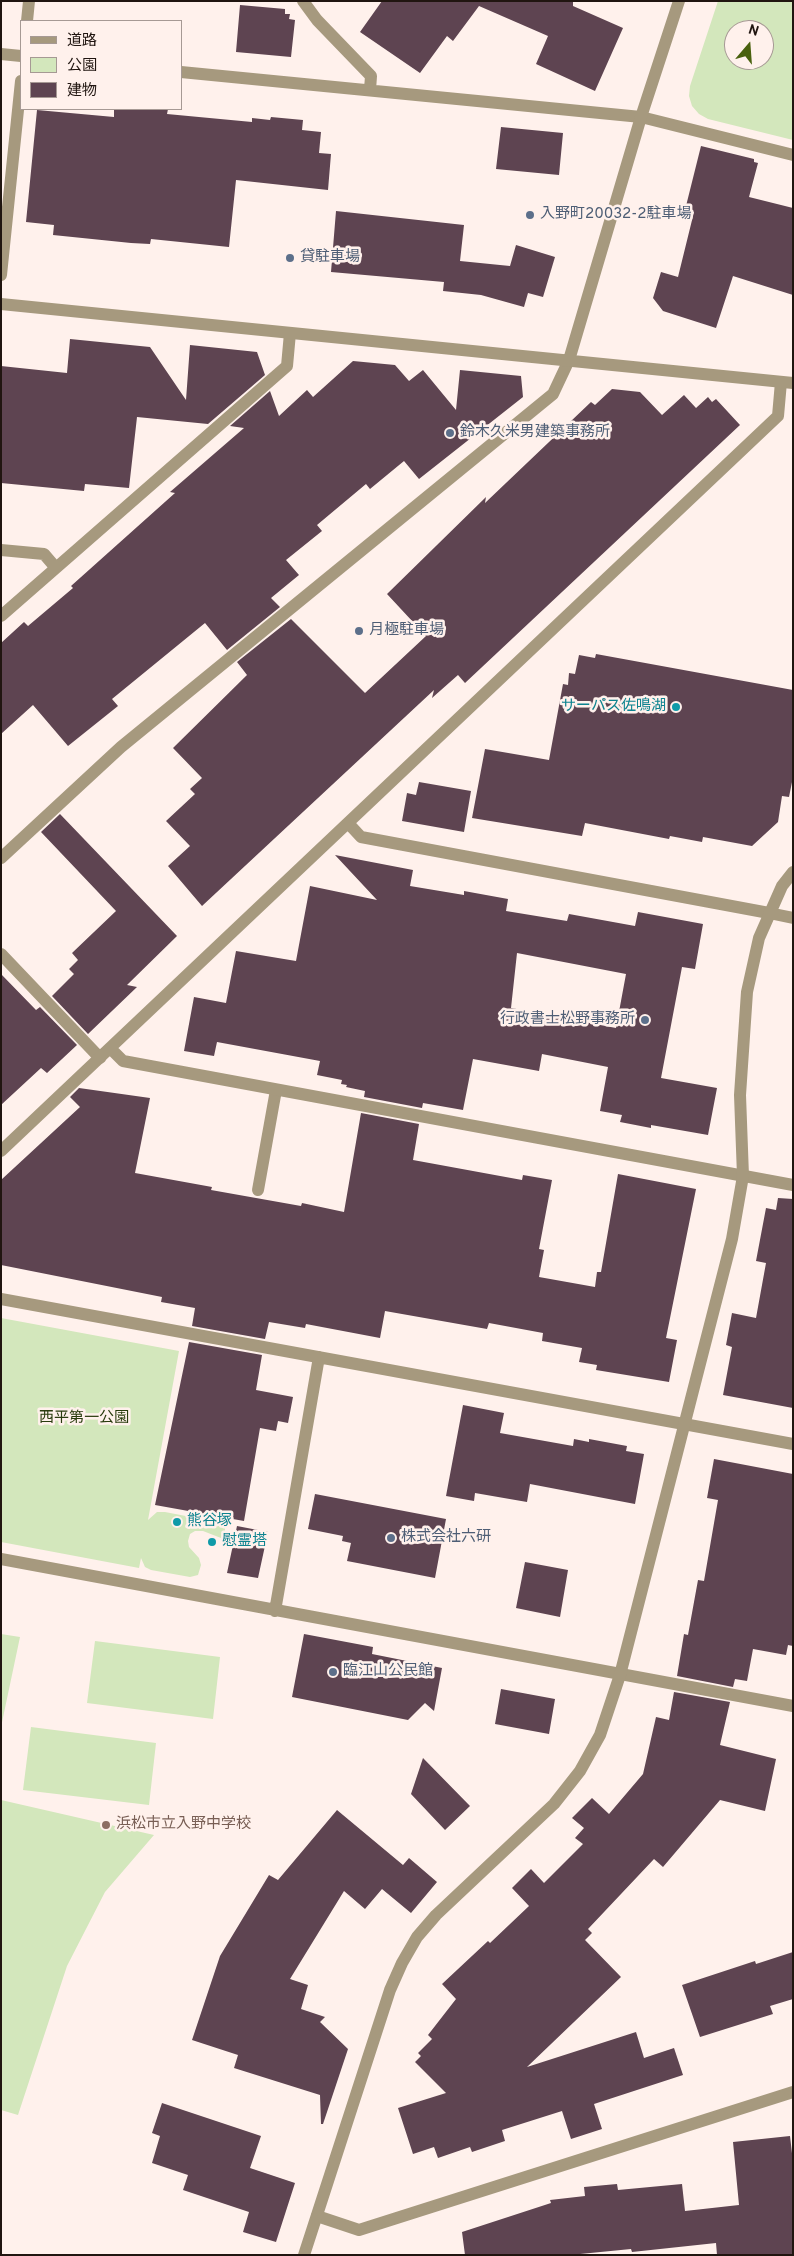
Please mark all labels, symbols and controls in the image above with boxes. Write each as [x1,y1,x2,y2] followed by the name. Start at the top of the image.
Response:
[20,20,182,110] legend
[724,20,774,70] north arrow
[746,22,761,41] text: N
[67,32,97,51] text: 道路
[67,57,97,76] text: 公園
[67,82,97,101] text: 建物
[540,206,691,224] place label: 入野町20032-2駐車場
[524,209,536,221] marker: 入野町20032-2駐車場
[300,249,360,267] place label: 貸駐車場
[284,252,296,264] marker: 貸駐車場
[460,424,610,442] place label: 鈴木久米男建築事務所
[444,427,456,439] marker: 鈴木久米男建築事務所
[369,622,444,640] place label: 月極駐車場
[353,625,365,637] marker: 月極駐車場
[561,698,666,716] place label: サーパス佐鳴湖
[670,701,682,713] marker: サーパス佐鳴湖
[500,1011,635,1029] place label: 行政書士松野事務所
[639,1014,651,1026] marker: 行政書士松野事務所
[39,1410,129,1428] park label: 西平第一公園
[187,1513,232,1531] place label: 熊谷塚
[171,1516,183,1528] marker: 熊谷塚
[401,1529,491,1547] place label: 株式会社六研
[385,1532,397,1544] marker: 株式会社六研
[222,1533,267,1551] place label: 慰霊塔
[206,1536,218,1548] marker: 慰霊塔
[343,1663,433,1681] place label: 臨江山公民館
[327,1666,339,1678] marker: 臨江山公民館
[116,1816,251,1834] place label: 浜松市立入野中学校
[100,1819,112,1831] marker: 浜松市立入野中学校

